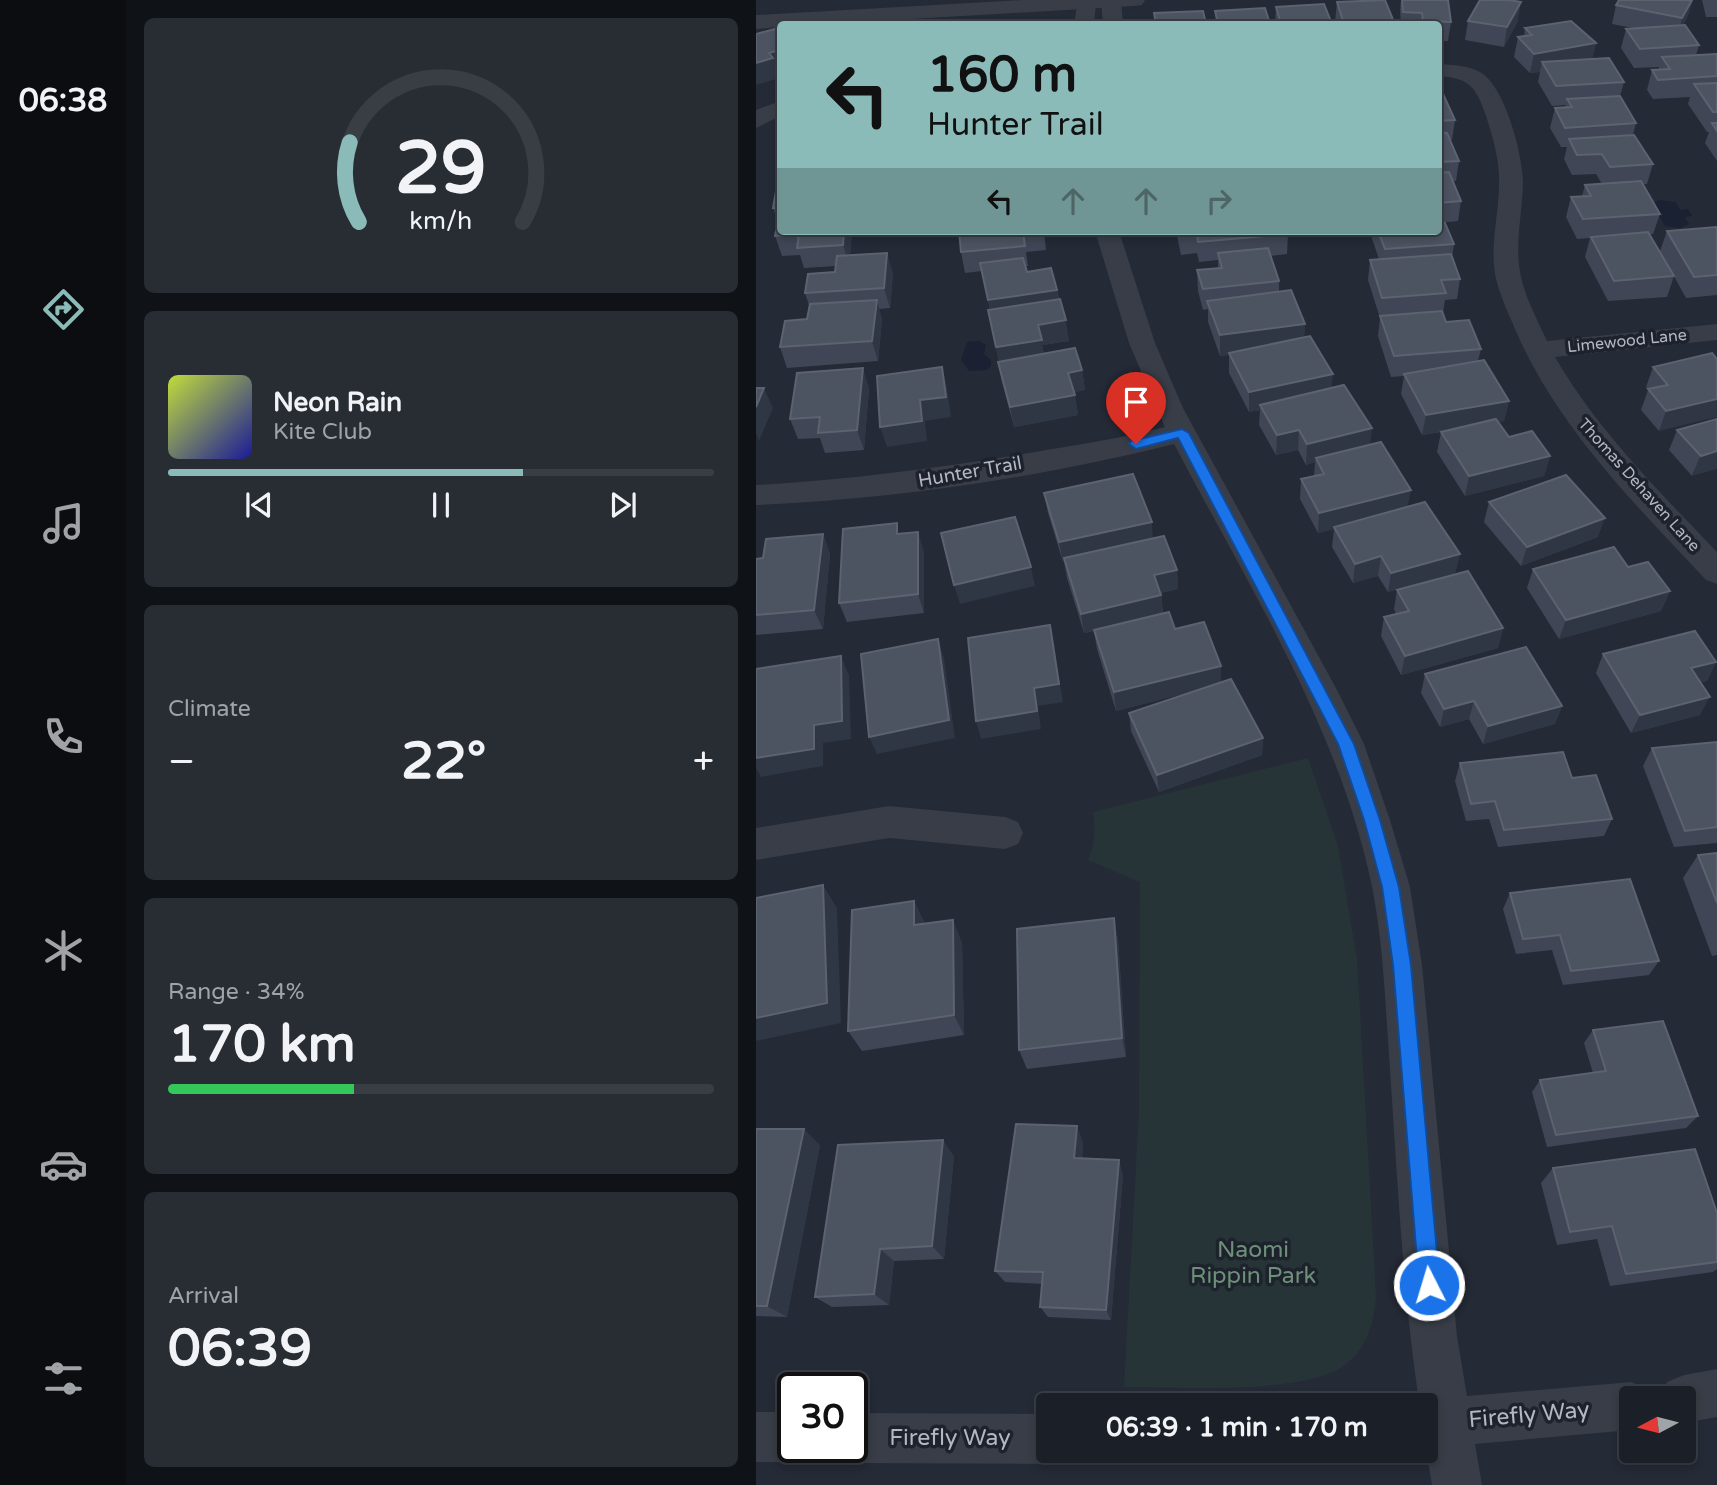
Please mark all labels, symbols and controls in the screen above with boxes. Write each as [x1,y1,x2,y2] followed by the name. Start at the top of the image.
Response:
[927,46,1077,105] text: 160 m
[812,49,903,140] icon: left
[19,82,107,120] text: 06:38
[927,106,1104,144] text: Hunter Trail
[395,125,487,213] text: 29
[981,182,1019,220] icon: left
[1054,182,1092,220] icon: ahead
[1127,182,1165,220] icon: ahead
[1200,182,1238,220] icon: right
[410,206,472,236] text: km/h
[39,285,88,334] icon: directions
[1566,325,1688,357] street label: Limewood Lane
[1106,372,1166,444] pin
[1117,383,1155,421] icon: arrive
[273,387,402,418] text: Neon Rain
[1574,414,1704,556] street label: Thomas Dehaven Lane
[273,418,372,446] text: Kite Club
[916,452,1024,492] street label: Hunter Trail
[240,486,278,524] icon: previous
[422,486,460,524] icon: pause
[604,486,642,524] icon: next
[39,499,88,548] icon: music
[168,695,251,723] text: Climate
[39,712,88,761] icon: phone
[401,730,486,793] text: 22°
[168,739,195,785] text: −
[693,739,714,785] text: +
[39,926,88,975] icon: climate
[168,978,304,1006] text: Range · 34%
[168,1013,356,1076] text: 170 km
[39,1140,88,1189] icon: car
[1190,1236,1316,1290] park label: Naomi Rippin Park
[1392,1248,1466,1322] position arrow
[168,1282,239,1310] text: Arrival
[168,1317,312,1380] text: 06:39
[39,1354,88,1403] icon: filters
[777,1372,868,1463] speed limit sign: 30
[1619,1386,1696,1463] north arrow
[1619,1386,1696,1463] map controls
[1467,1396,1591,1434] street label: Firefly Way
[1106,1412,1368,1443] text: 06:39 · 1 min · 170 m
[889,1424,1011,1452] street label: Firefly Way

